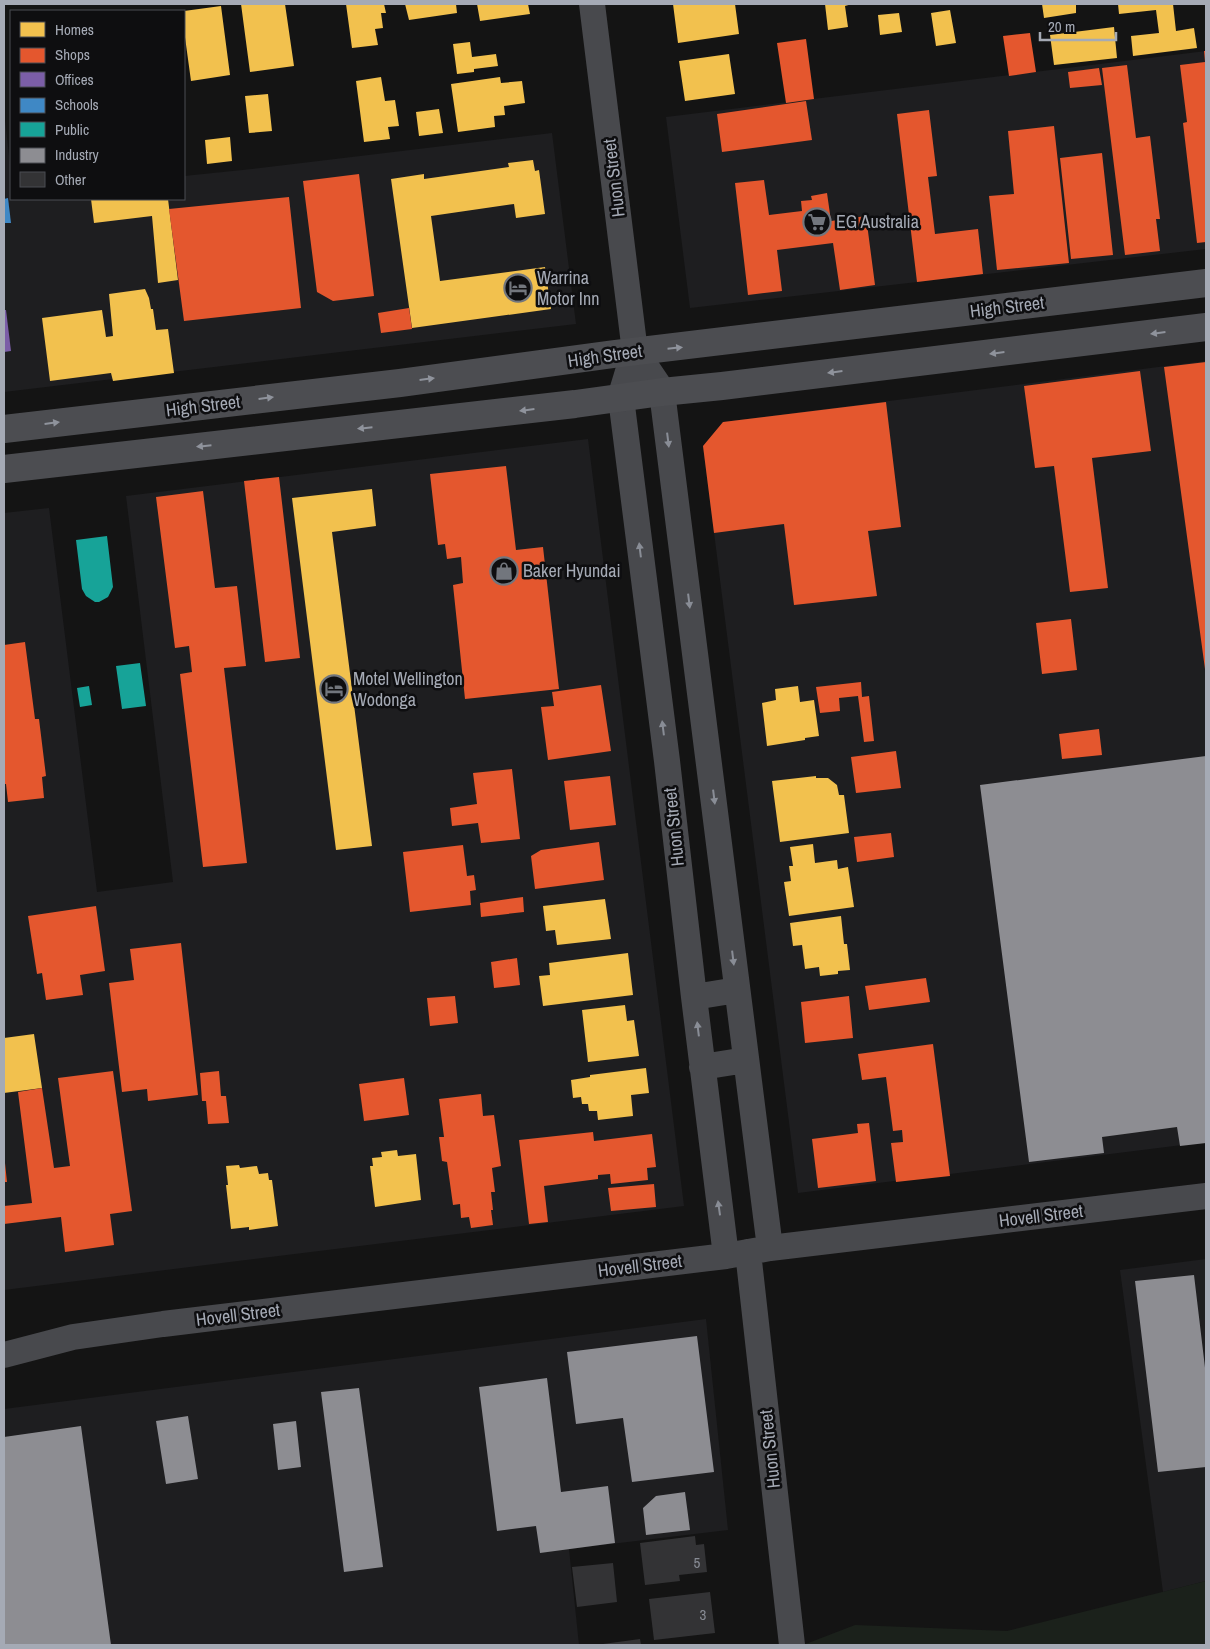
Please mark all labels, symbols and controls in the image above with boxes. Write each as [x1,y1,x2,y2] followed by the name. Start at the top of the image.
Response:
[10,10,185,200] legend
[1040,10,1116,42] scale bar
[1048,16,1075,37] text: 20 m
[55,19,94,40] text: Homes
[55,44,90,65] text: Shops
[55,69,94,90] text: Offices
[55,94,99,115] text: Schools
[55,119,89,140] text: Public
[596,137,631,219] street label: Huon Street
[55,144,100,165] text: Industry
[55,169,86,190] text: Other
[802,207,832,237] supermarket icon: EG Australia
[836,209,919,234] place label: EG Australia
[537,265,599,311] place label: Warrina Motor Inn
[503,273,533,303] hotel icon: Warrina Motor Inn
[968,290,1046,323] street label: High Street
[1150,329,1166,337] one-way arrow
[566,338,644,373] street label: High Street
[667,343,683,351] one-way arrow
[988,349,1004,357] one-way arrow
[827,368,843,376] one-way arrow
[419,375,435,383] one-way arrow
[164,389,242,422] street label: High Street
[258,394,274,402] one-way arrow
[519,406,535,414] one-way arrow
[44,419,60,427] one-way arrow
[357,424,373,432] one-way arrow
[664,432,672,448] one-way arrow
[196,442,212,450] one-way arrow
[636,542,644,558] one-way arrow
[489,556,519,586] shop icon: Baker Hyundai
[523,558,621,583] place label: Baker Hyundai
[685,594,693,610] one-way arrow
[353,666,463,712] place label: Motel Wellington Wodonga
[319,674,349,704] hotel icon: Motel Wellington Wodonga
[659,720,667,736] one-way arrow
[657,787,690,868] street label: Huon Street
[710,789,718,805] one-way arrow
[729,951,737,967] one-way arrow
[693,1021,701,1037] one-way arrow
[997,1198,1084,1233] street label: Hovell Street
[715,1199,723,1215] one-way arrow
[596,1248,683,1283] street label: Hovell Street
[194,1297,281,1332] street label: Hovell Street
[753,1409,786,1490] street label: Huon Street
[694,1552,701,1573] house number: 5
[700,1604,707,1625] house number: 3

